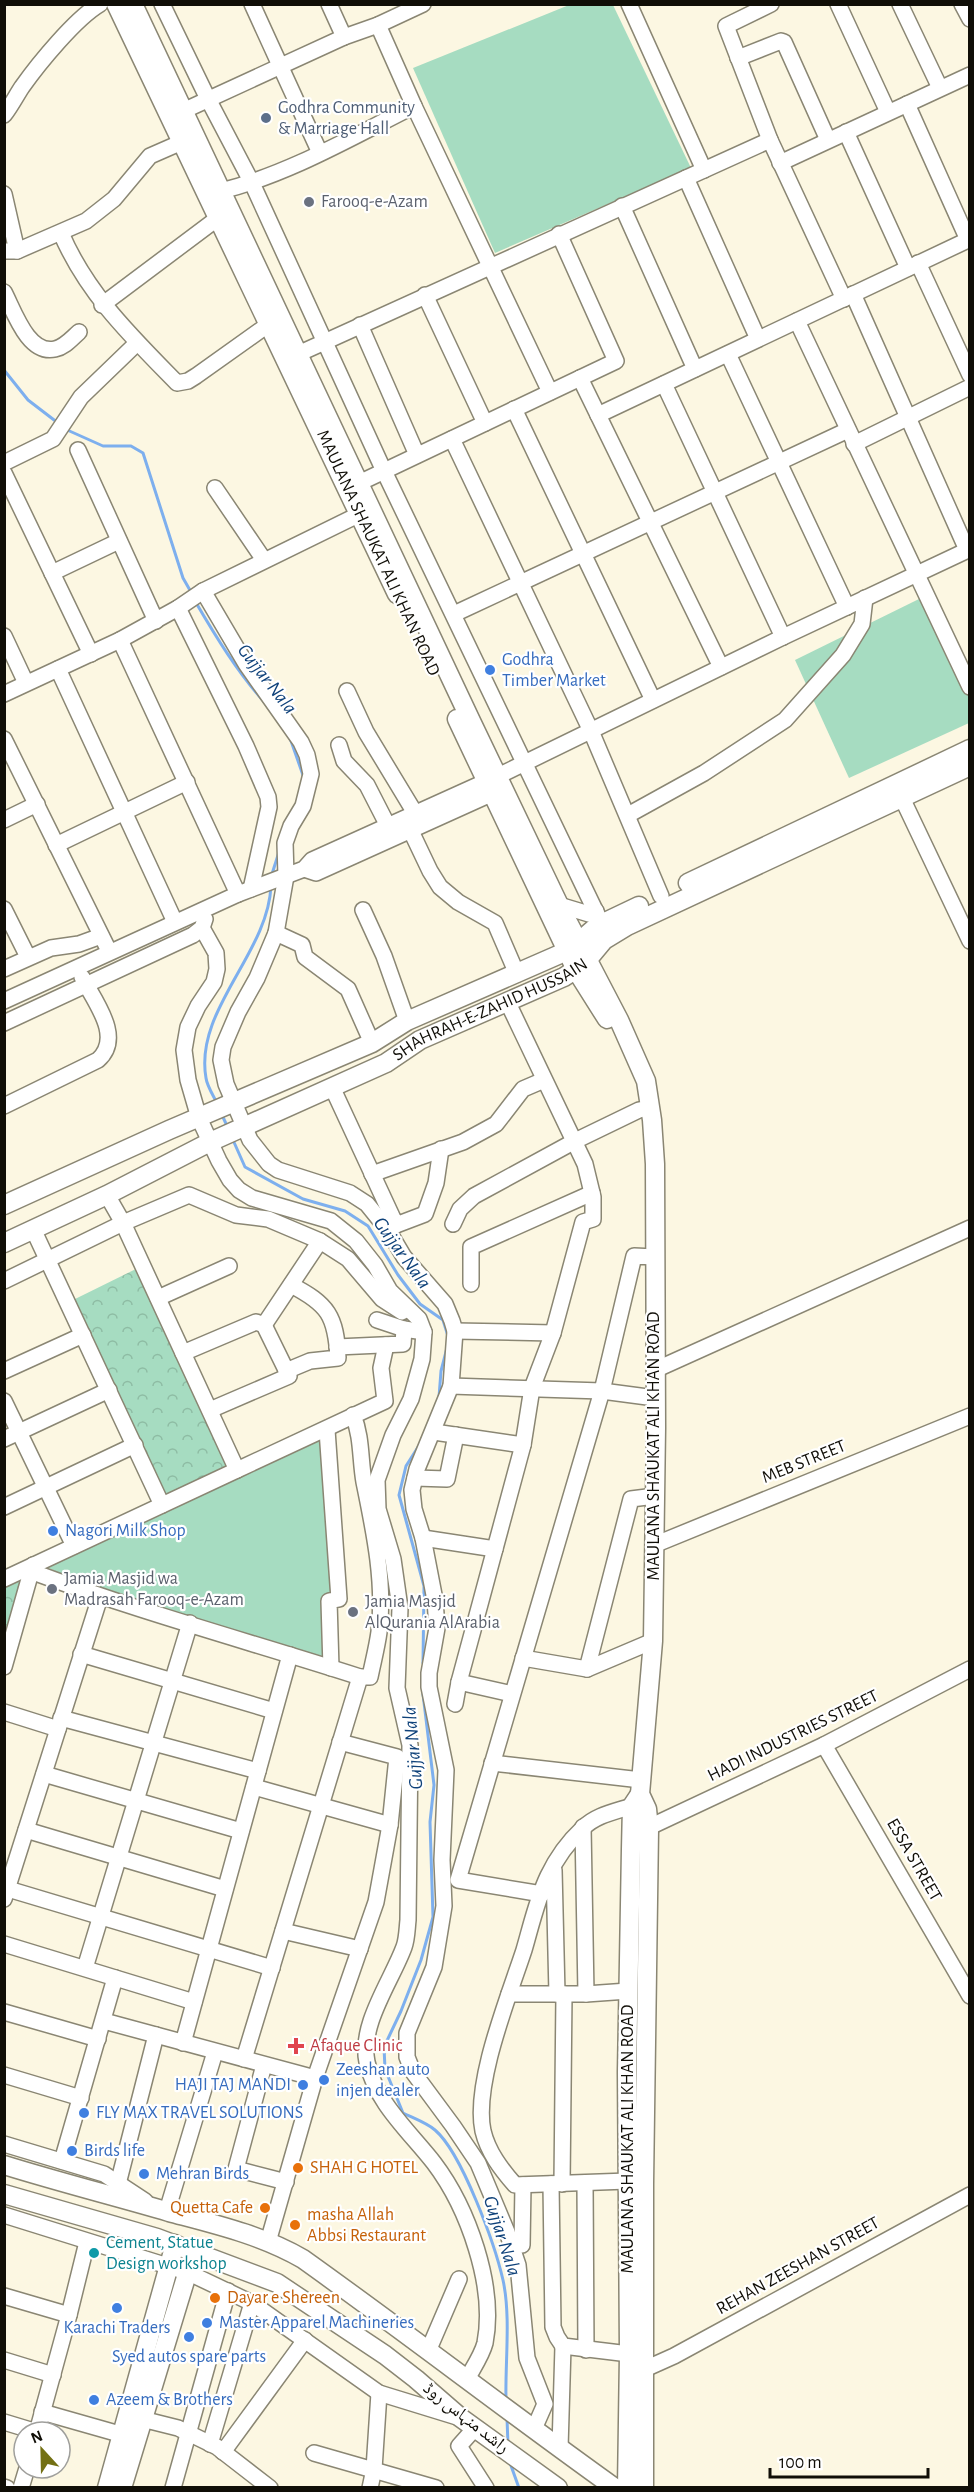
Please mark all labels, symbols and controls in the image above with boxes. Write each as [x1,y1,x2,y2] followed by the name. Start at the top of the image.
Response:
[278,99,415,138] place label: Godhra Community & Marriage Hall
[259,111,273,125] marker: Godhra Community & Marriage Hall
[321,193,428,211] place label: Farooq-e-Azam
[302,195,316,209] marker: Farooq-e-Azam
[313,427,443,679] street label: MAULANA SHAUKAT ALI KHAN ROAD
[233,640,301,718] water label: Gujjar Nala
[502,651,606,690] place label: Godhra Timber Market
[483,663,497,677] marker: Godhra Timber Market
[390,955,591,1065] street label: SHAHRAH-E-ZAHID HUSSAIN
[369,1213,435,1293] water label: Gujjar Nala
[645,1312,663,1580] street label: MAULANA SHAUKAT ALI KHAN ROAD
[759,1437,849,1487] street label: MEB STREET
[65,1522,186,1540] place label: Nagori Milk Shop
[46,1524,60,1538] marker: Nagori Milk Shop
[64,1570,244,1609] place label: Jamia Masjid wa Madrasah Farooq-e-Azam
[45,1582,59,1596] marker: Jamia Masjid wa Madrasah Farooq-e-Azam
[365,1593,500,1632] place label: Jamia Masjid AlQurania AlArabia
[346,1605,360,1619] marker: Jamia Masjid AlQurania AlArabia
[705,1687,881,1785] street label: HADI INDUSTRIES STREET
[399,1706,427,1790] water label: Gujjar Nala
[883,1816,945,1905] street label: ESSA STREET
[619,2005,637,2273] street label: MAULANA SHAUKAT ALI KHAN ROAD
[287,2037,305,2055] marker: Afaque Clinic
[310,2037,402,2055] place label: Afaque Clinic
[336,2061,430,2100] place label: Zeeshan auto injen dealer
[317,2073,331,2087] marker: Zeeshan auto injen dealer
[175,2076,291,2094] place label: HAJI TAJ MANDI
[296,2078,310,2092] marker: HAJI TAJ MANDI
[96,2104,303,2122] place label: FLY MAX TRAVEL SOLUTIONS
[77,2106,91,2120] marker: FLY MAX TRAVEL SOLUTIONS
[84,2142,145,2160] place label: Birds life
[65,2144,79,2158] marker: Birds life
[310,2159,418,2177] place label: SHAH G HOTEL
[291,2161,305,2175] marker: SHAH G HOTEL
[156,2165,249,2183] place label: Mehran Birds
[137,2167,151,2181] marker: Mehran Birds
[480,2193,524,2279] water label: Gujjar Nala
[170,2199,253,2217] place label: Quetta Cafe
[258,2201,272,2215] marker: Quetta Cafe
[307,2206,426,2245] place label: masha Allah Abbsi Restaurant
[714,2214,883,2318] street label: REHAN ZEESHAN STREET
[288,2218,302,2232] marker: masha Allah Abbsi Restaurant
[106,2234,227,2273] place label: Cement, Statue Design workshop
[87,2246,101,2260] marker: Cement, Statue Design workshop
[227,2289,340,2307] place label: Dayar e Shereen
[208,2291,222,2305] marker: Dayar e Shereen
[110,2301,124,2315] marker: Karachi Traders
[219,2314,414,2332] place label: Master Apparel Machineries
[200,2316,214,2330] marker: Master Apparel Machineries
[63,2319,171,2337] place label: Karachi Traders
[182,2330,196,2344] marker: Syed autos spare parts
[112,2348,266,2366] place label: Syed autos spare parts
[419,2379,512,2458] street label: راشد منہاس روڈ
[106,2391,233,2409] place label: Azeem & Brothers
[87,2393,101,2407] marker: Azeem & Brothers
[12,2420,72,2480] north arrow
[29,2428,45,2447] text: N
[770,2441,928,2479] scale bar
[779,2454,822,2472] text: 100 m

